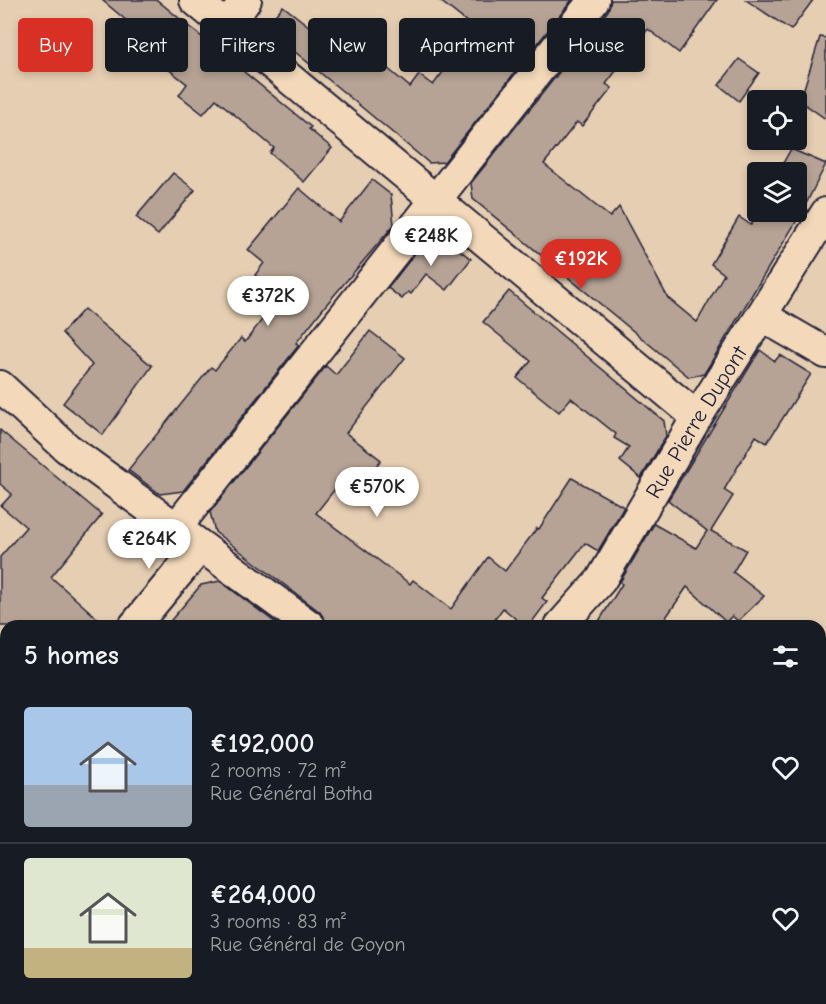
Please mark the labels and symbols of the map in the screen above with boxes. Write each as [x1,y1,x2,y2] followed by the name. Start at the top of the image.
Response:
[389,216,473,267] pin: €248K
[539,239,623,290] pin: €192K
[226,276,310,327] pin: €372K
[640,341,753,503] street label: Rue Pierre Dupont
[335,467,419,518] pin: €570K
[107,519,191,570] pin: €264K

